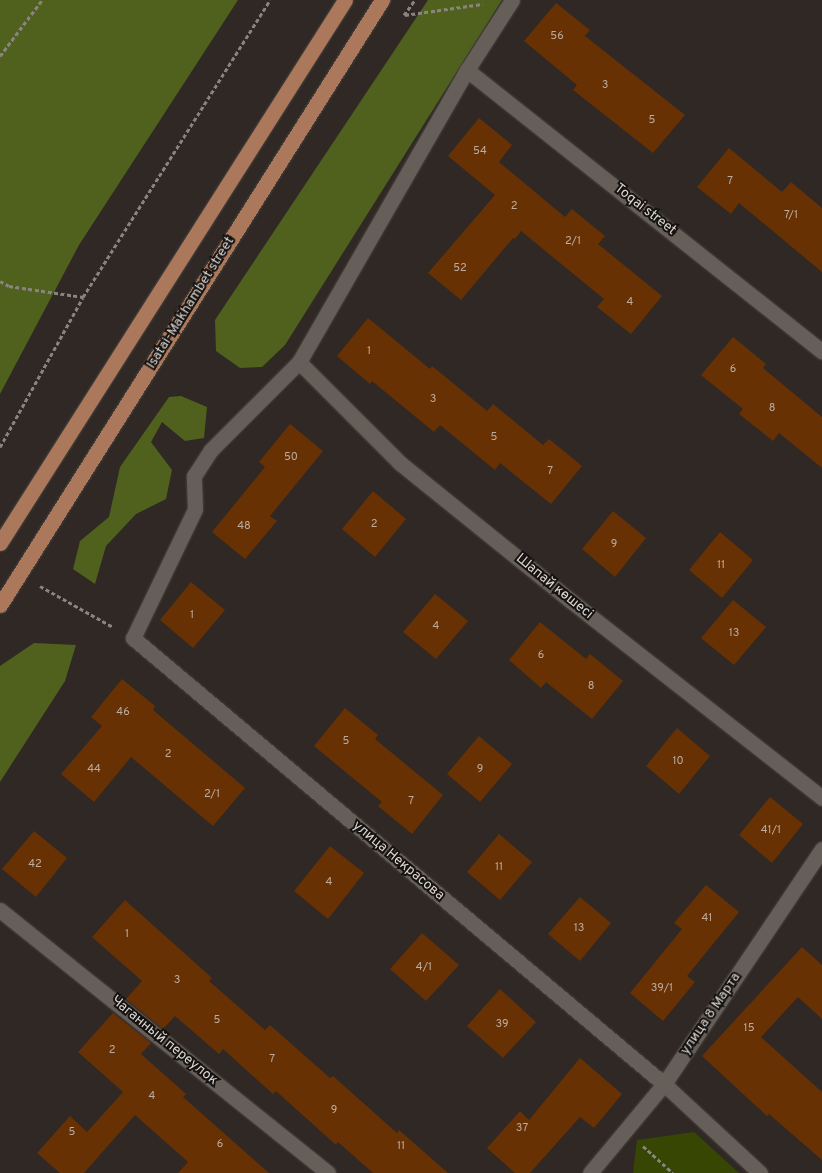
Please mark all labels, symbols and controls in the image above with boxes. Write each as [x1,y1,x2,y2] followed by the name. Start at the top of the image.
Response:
[550,29,564,43] house number: 56
[602,78,608,92] house number: 3
[649,113,655,127] house number: 5
[473,144,487,158] house number: 54
[727,174,733,188] house number: 7
[611,181,679,239] street label: Toqai street
[511,199,517,213] house number: 2
[784,208,798,222] house number: 7/1
[143,234,239,372] street label: Isatai-Makhambet street
[565,234,581,248] house number: 2/1
[453,261,467,275] house number: 52
[627,295,633,309] house number: 4
[367,344,371,358] house number: 1
[730,362,736,376] house number: 6
[430,392,436,406] house number: 3
[769,401,775,415] house number: 8
[491,430,497,444] house number: 5
[284,450,298,464] house number: 50
[547,464,553,478] house number: 7
[371,517,377,531] house number: 2
[237,519,251,533] house number: 48
[611,537,617,551] house number: 9
[512,551,596,623] street label: Шапай көшесі
[717,558,725,572] house number: 11
[190,608,194,622] house number: 1
[433,619,439,633] house number: 4
[729,626,739,640] house number: 13
[538,648,544,662] house number: 6
[588,679,594,693] house number: 8
[116,705,130,719] house number: 46
[343,734,349,748] house number: 5
[165,747,171,761] house number: 2
[672,754,684,768] house number: 10
[87,762,101,776] house number: 44
[477,762,483,776] house number: 9
[204,787,220,801] house number: 2/1
[408,794,414,808] house number: 7
[349,818,447,904] street label: улица Некрасова
[761,823,781,837] house number: 41/1
[28,857,42,871] house number: 42
[495,860,503,874] house number: 11
[326,875,332,889] house number: 4
[702,911,712,925] house number: 41
[574,921,584,935] house number: 13
[125,927,129,941] house number: 1
[416,960,432,974] house number: 4/1
[677,970,745,1058] street label: улица 8 Марта
[174,973,180,987] house number: 3
[651,981,673,995] house number: 39/1
[107,993,221,1089] street label: Чаганный переулок
[214,1013,220,1027] house number: 5
[496,1017,508,1031] house number: 39
[744,1021,754,1035] house number: 15
[109,1043,115,1057] house number: 2
[269,1052,275,1066] house number: 7
[149,1089,155,1103] house number: 4
[331,1103,337,1117] house number: 9
[516,1121,528,1135] house number: 37
[69,1125,75,1139] house number: 5
[217,1137,223,1151] house number: 6
[397,1139,405,1153] house number: 11

